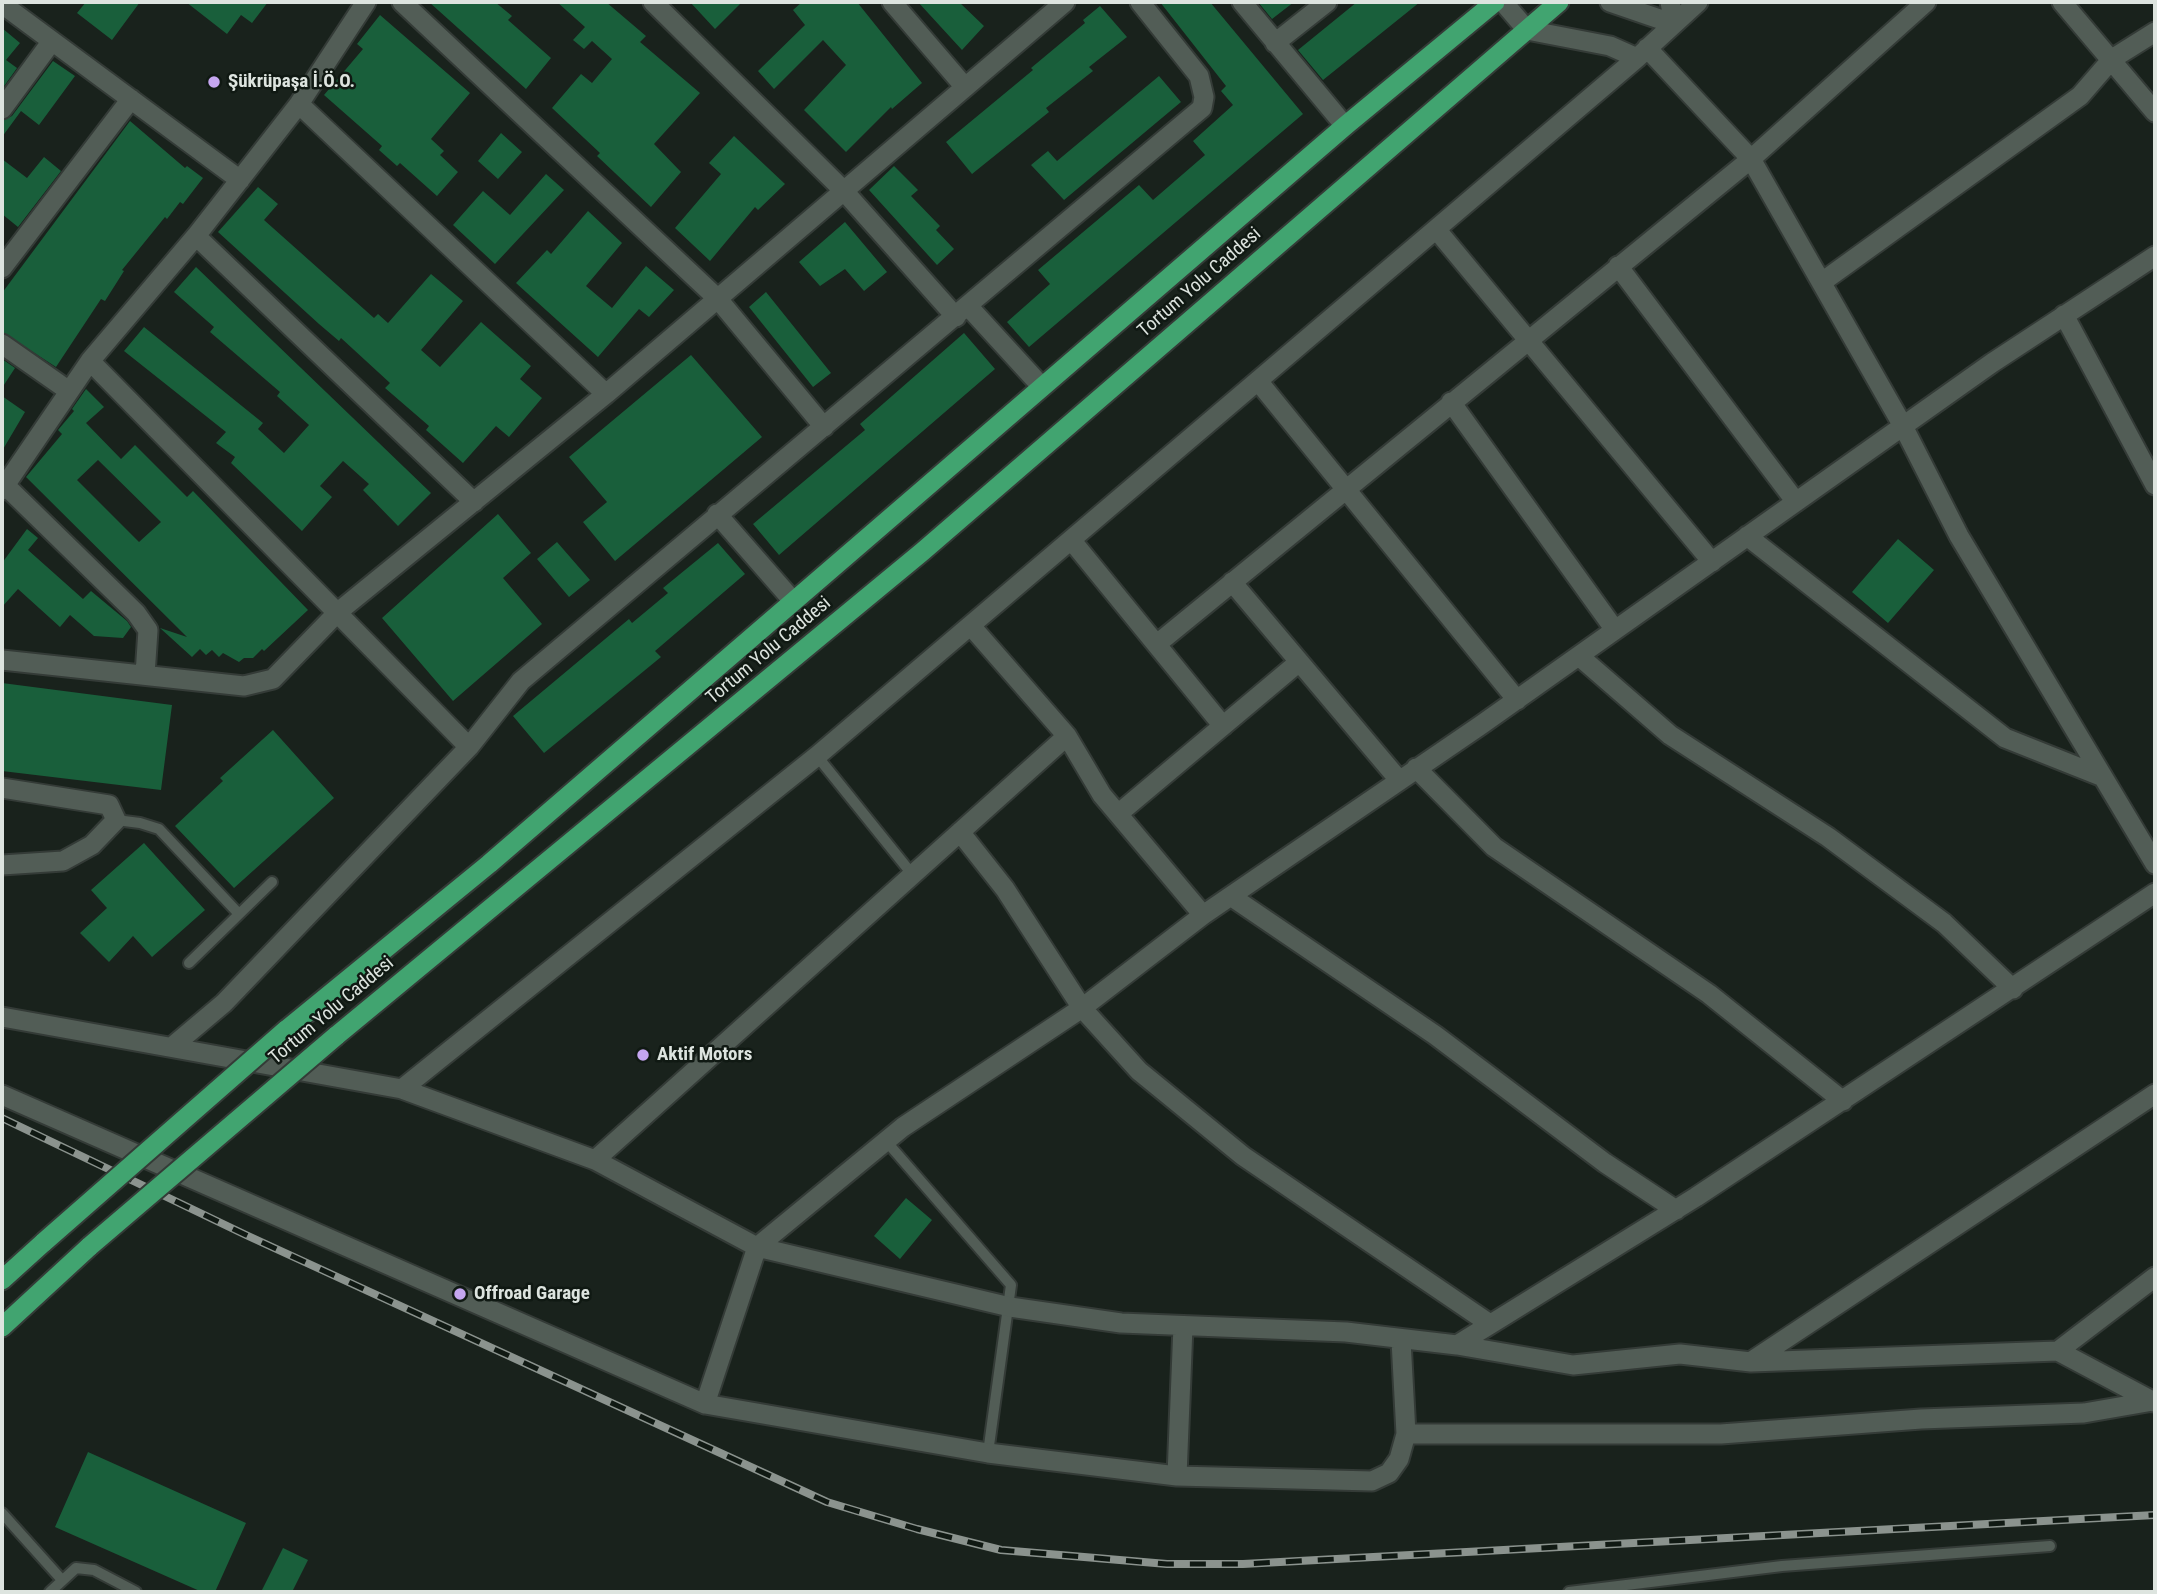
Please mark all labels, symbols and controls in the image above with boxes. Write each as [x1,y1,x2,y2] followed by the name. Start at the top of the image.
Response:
[228,71,355,93] place label: Şükrüpaşa İ.Ö.O.
[206,74,222,90] marker: Şükrüpaşa İ.Ö.O.
[1134,223,1266,343] street label: Tortum Yolu Caddesi
[702,592,836,710] street label: Tortum Yolu Caddesi
[265,952,399,1070] street label: Tortum Yolu Caddesi
[657,1044,752,1066] place label: Aktif Motors
[635,1047,651,1063] marker: Aktif Motors
[474,1283,590,1305] place label: Offroad Garage
[452,1286,468,1302] marker: Offroad Garage

